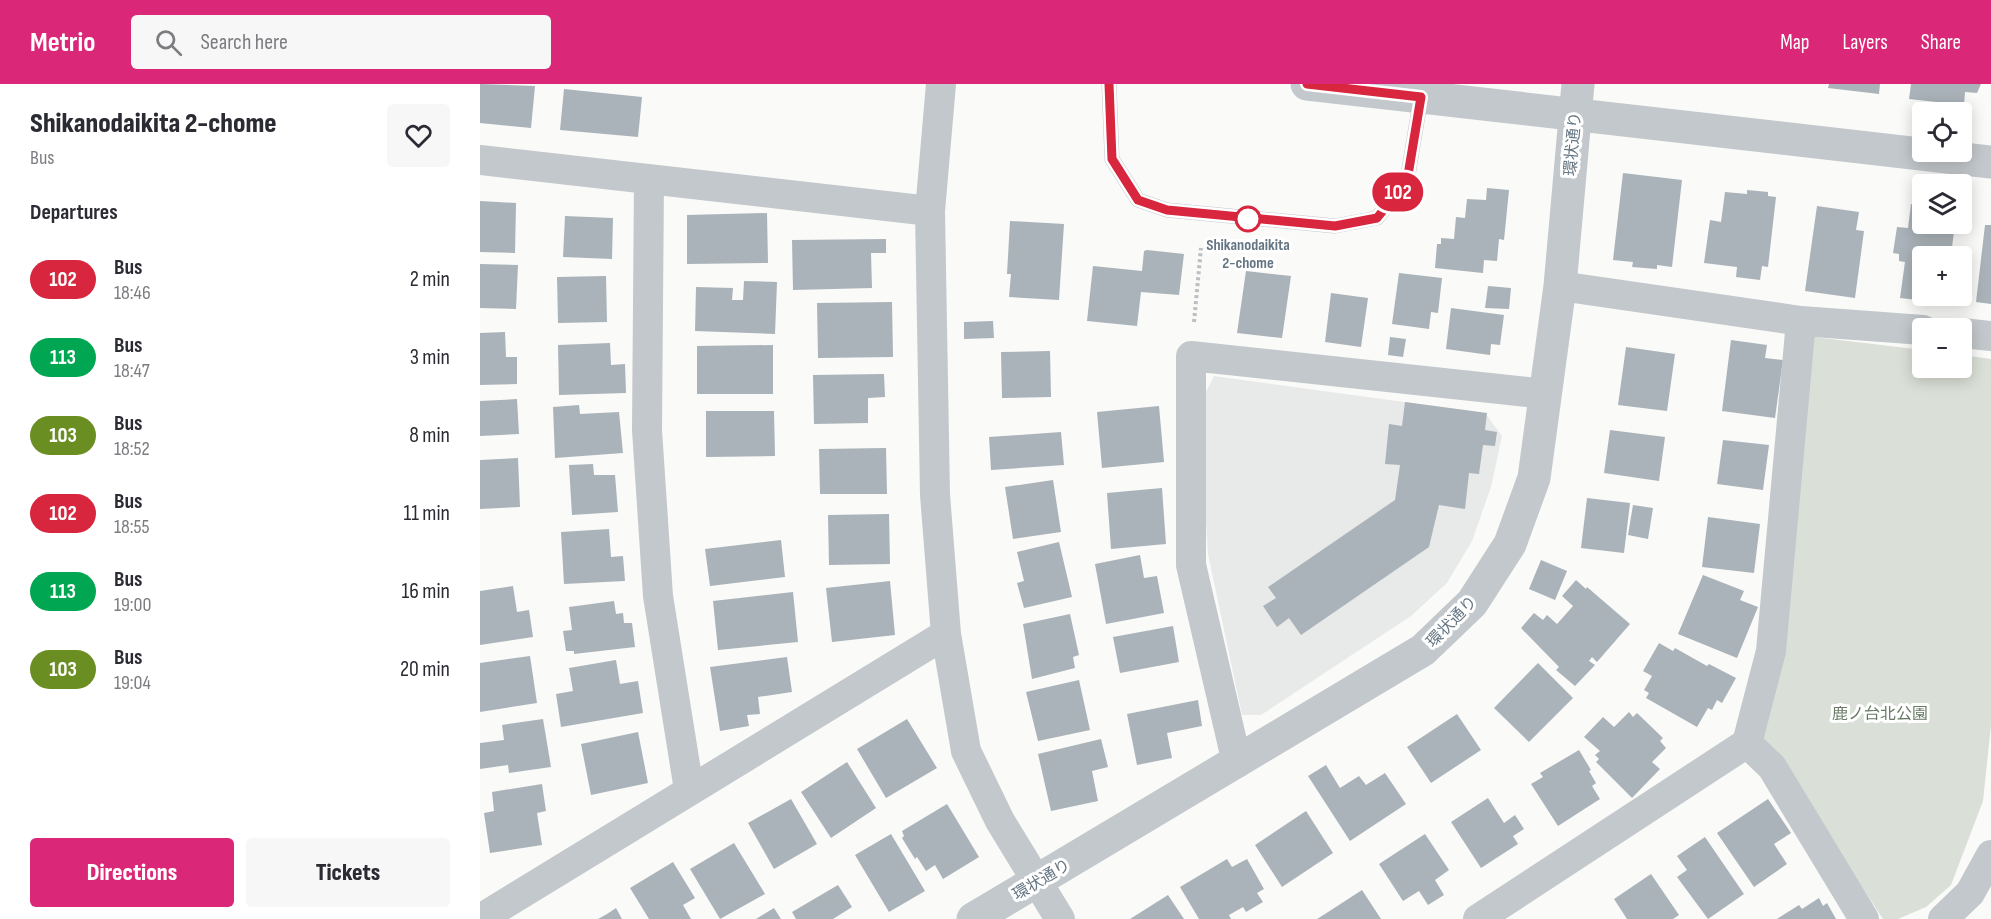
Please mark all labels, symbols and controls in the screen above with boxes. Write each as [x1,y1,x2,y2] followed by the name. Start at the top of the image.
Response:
[131,15,551,69] search box
[30,26,95,59] text: Metrio
[152,26,185,59] icon: search
[200,29,288,56] text: Search here
[1780,30,1809,55] text: Map
[1842,30,1888,55] text: Layers
[1921,30,1961,55] text: Share
[1912,102,1972,378] map controls
[1912,102,1972,162] button: locate
[387,104,450,167] button: heart
[30,107,277,140] text: Shikanodaikita 2-chome
[1561,111,1586,177] street label: 環状通り
[30,146,54,170] text: Bus
[1364,172,1432,212] line badge: 102
[1912,174,1972,234] button: layers
[1384,180,1412,205] text: 102
[30,199,118,226] text: Departures
[1235,206,1261,232] marker: Shikanodaikita 2-chome
[1206,236,1290,273] place label: Shikanodaikita 2-chome
[1912,246,1972,306] button: +
[114,254,143,281] text: Bus
[410,266,450,293] text: 2 min
[49,267,77,292] text: 102
[114,281,151,305] text: 18:46
[1912,318,1972,378] button: −
[114,332,143,359] text: Bus
[410,344,450,371] text: 3 min
[50,345,76,370] text: 113
[114,359,150,383] text: 18:47
[114,410,143,437] text: Bus
[409,422,450,449] text: 8 min
[49,423,77,448] text: 103
[114,437,150,461] text: 18:52
[114,488,143,515] text: Bus
[403,500,450,527] text: 11 min
[49,501,77,526] text: 102
[114,515,150,539] text: 18:55
[114,566,143,593] text: Bus
[402,578,450,605] text: 16 min
[50,579,76,604] text: 113
[1423,592,1481,652] street label: 環状通り
[114,593,151,617] text: 19:00
[114,644,143,671] text: Bus
[400,656,450,683] text: 20 min
[49,657,77,682] text: 103
[114,671,151,695] text: 19:04
[1832,705,1928,724] park label: 鹿ノ台北公園
[30,838,234,907] button: Directions
[246,838,450,907] button: Tickets
[1009,856,1074,905] street label: 環状通り

